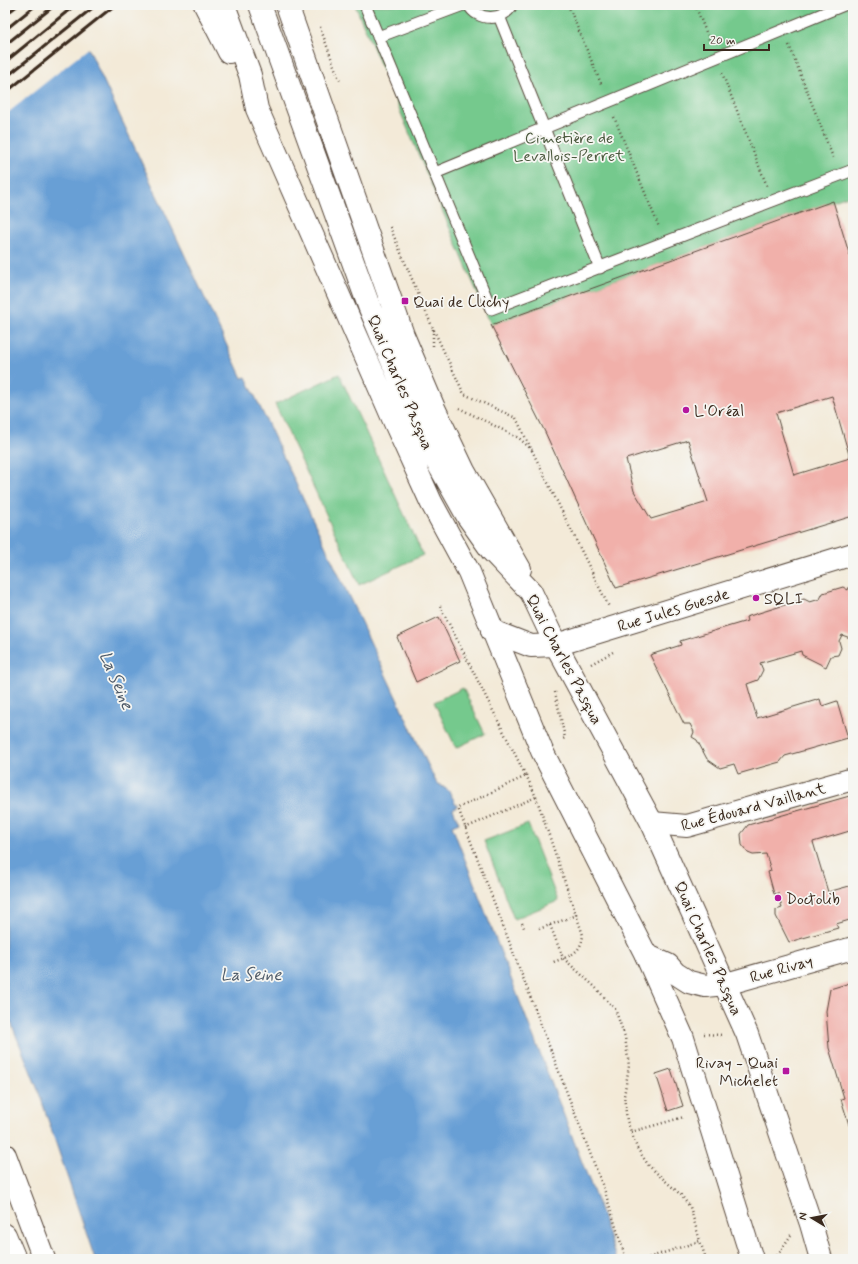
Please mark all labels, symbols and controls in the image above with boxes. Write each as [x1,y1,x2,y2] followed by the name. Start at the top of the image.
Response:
[704,26,769,52] scale bar
[710,33,736,49] text: 20 m
[513,128,625,167] park label: Cimetière de Levallois-Perret
[413,292,509,313] place label: Quai de Clichy
[400,296,410,306] marker: Quai de Clichy
[362,312,438,453] street label: Quai Charles Pasqua
[694,401,744,422] place label: L'Oréal
[681,405,691,415] marker: L'Oréal
[615,583,732,637] street label: Rue Jules Guesde
[764,589,803,610] place label: SQLI
[520,591,607,729] street label: Quai Charles Pasqua
[751,593,761,603] marker: SQLI
[94,648,138,713] water label: La Seine
[679,778,829,837] street label: Rue Édouard Vaillant
[669,878,747,1019] street label: Quai Charles Pasqua
[786,889,840,910] place label: Doctolib
[773,893,783,903] marker: Doctolib
[748,950,815,988] street label: Rue Rivay
[220,964,282,986] water label: La Seine
[696,1053,778,1092] place label: Rivay - Quai Michelet
[781,1066,791,1076] marker: Rivay - Quai Michelet
[792,1198,832,1238] north arrow
[796,1212,811,1221] text: N

